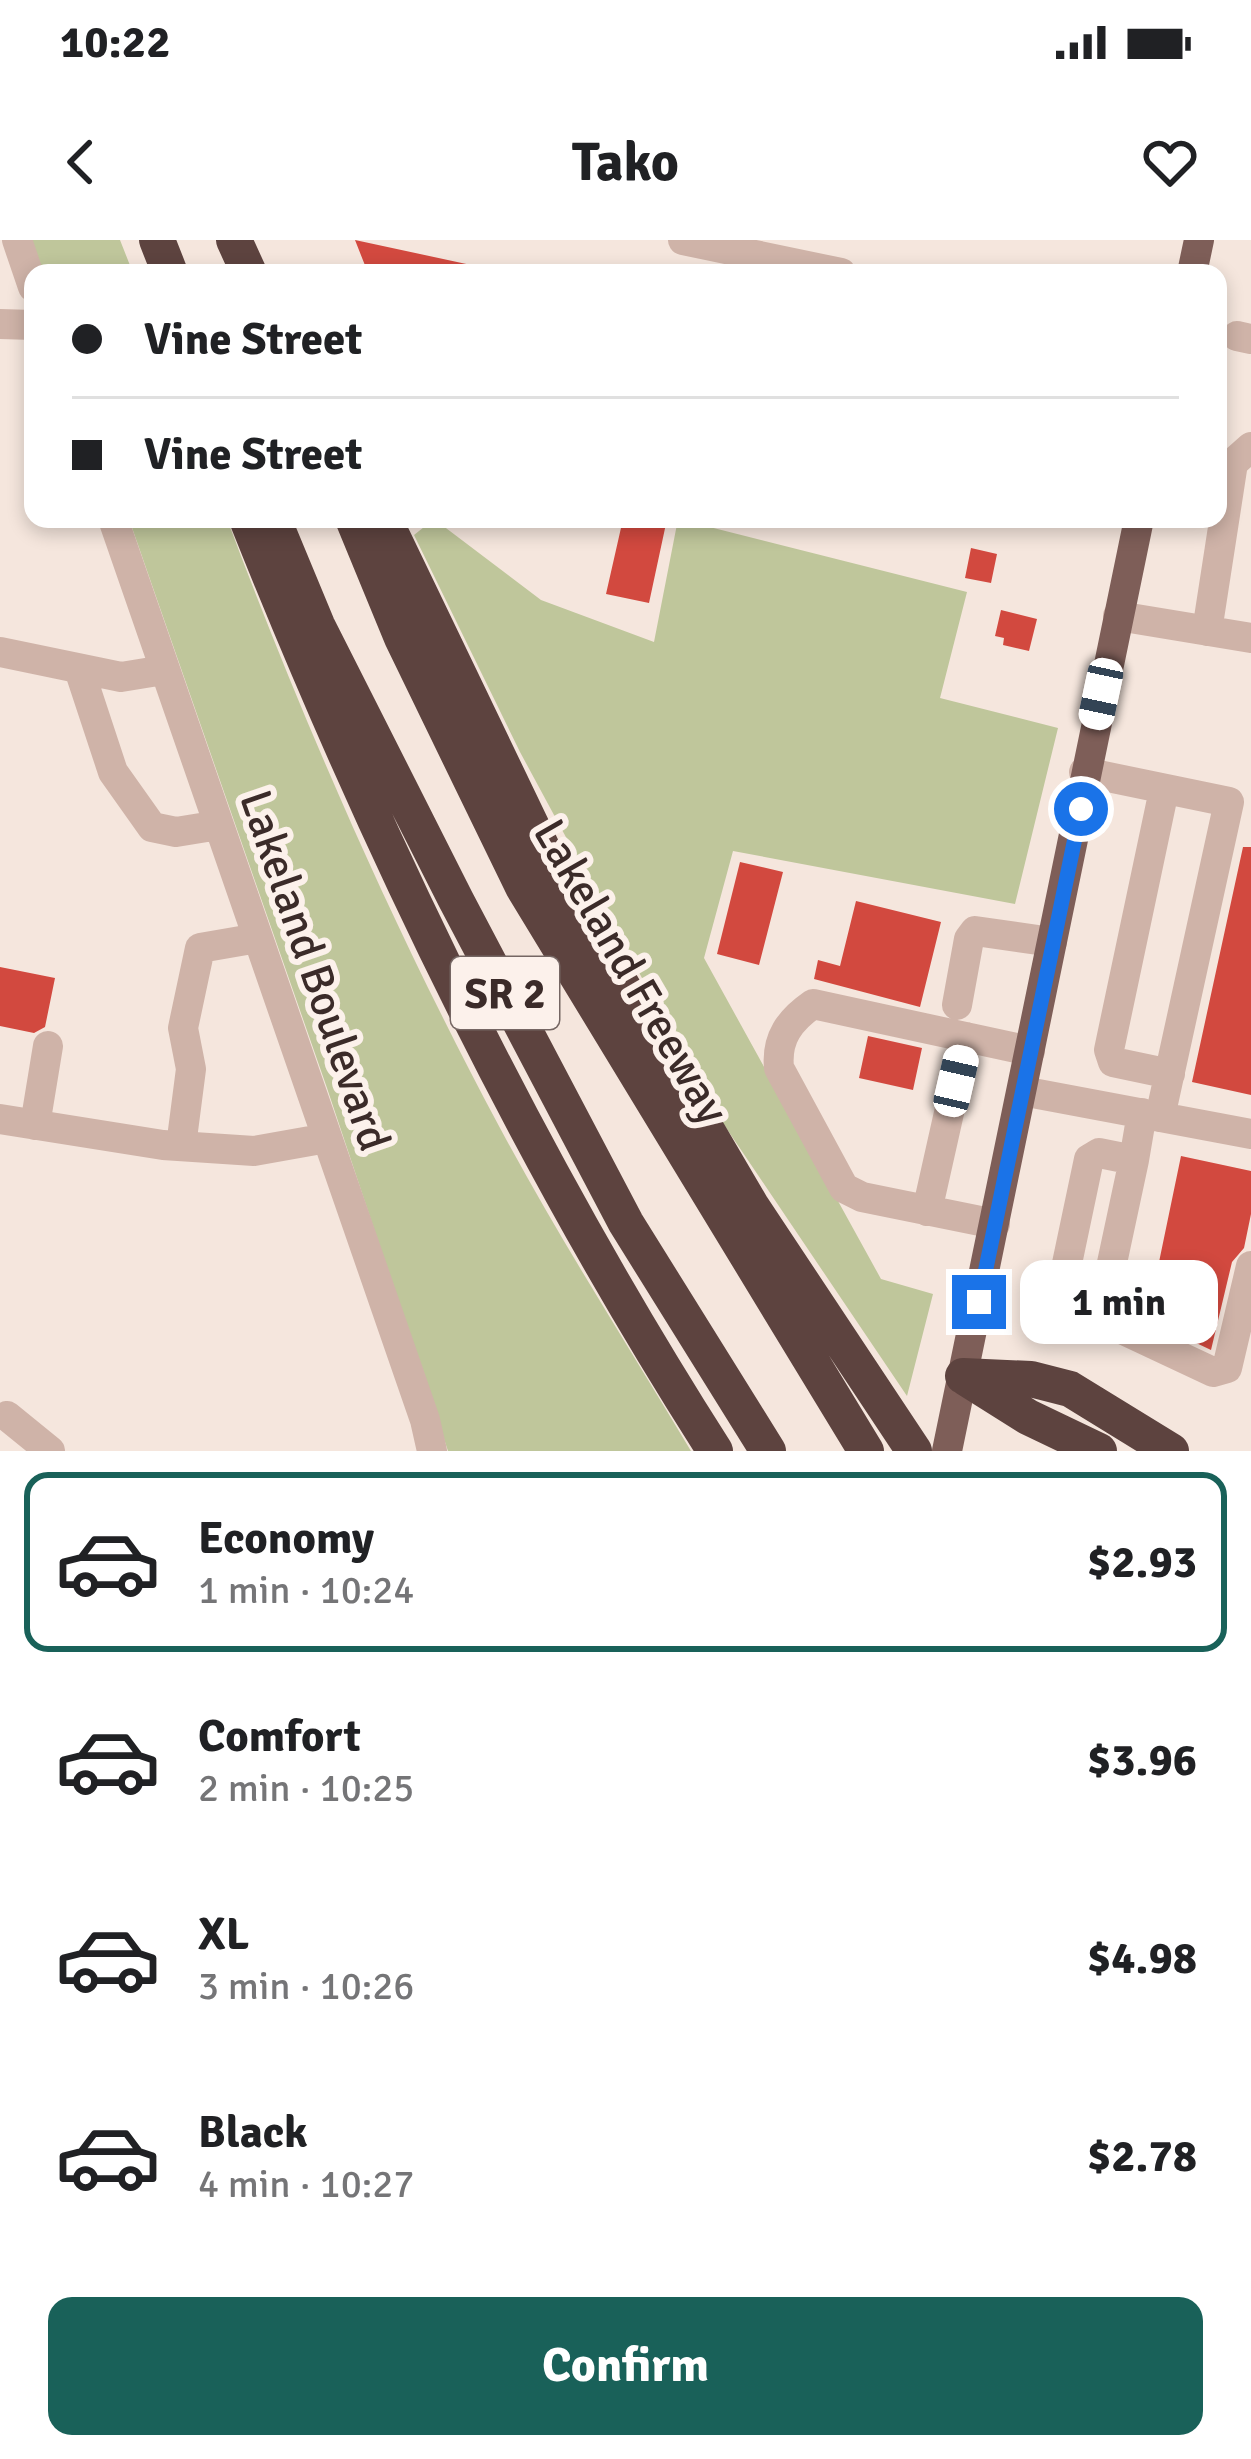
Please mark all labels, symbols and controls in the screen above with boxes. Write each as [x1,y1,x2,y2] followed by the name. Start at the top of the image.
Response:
[60,15,170,70] text: 10:22
[48,129,114,195] icon: back
[572,129,679,196] text: Tako
[1137,129,1203,195] icon: heart
[144,312,362,367] text: Vine Street
[144,427,362,482] text: Vine Street
[1076,655,1126,733] car
[1054,782,1108,836] route start
[227,783,402,1158] street label: Lakeland Boulevard
[521,810,740,1134] street label: Lakeland Freeway
[451,957,559,1029] road number: SR 2
[930,1042,982,1120] car
[1021,1260,1219,1344] callout: 1 min
[952,1275,1006,1329] route end
[1072,1278,1166,1326] text: 1 min
[54,1508,162,1616] icon: car
[198,1511,374,1566] text: Economy
[1087,1535,1197,1590] text: $2.93
[198,1566,414,1614] text: 1 min · 10:24
[54,1706,162,1814] icon: car
[198,1709,361,1764] text: Comfort
[1087,1733,1197,1788] text: $3.96
[198,1764,414,1812] text: 2 min · 10:25
[54,1904,162,2012] icon: car
[198,1907,249,1962] text: XL
[1087,1931,1197,1986] text: $4.98
[198,1962,414,2010] text: 3 min · 10:26
[54,2102,162,2210] icon: car
[198,2105,308,2160] text: Black
[1087,2129,1197,2184] text: $2.78
[198,2160,414,2208] text: 4 min · 10:27
[48,2297,1203,2435] button: Confirm

